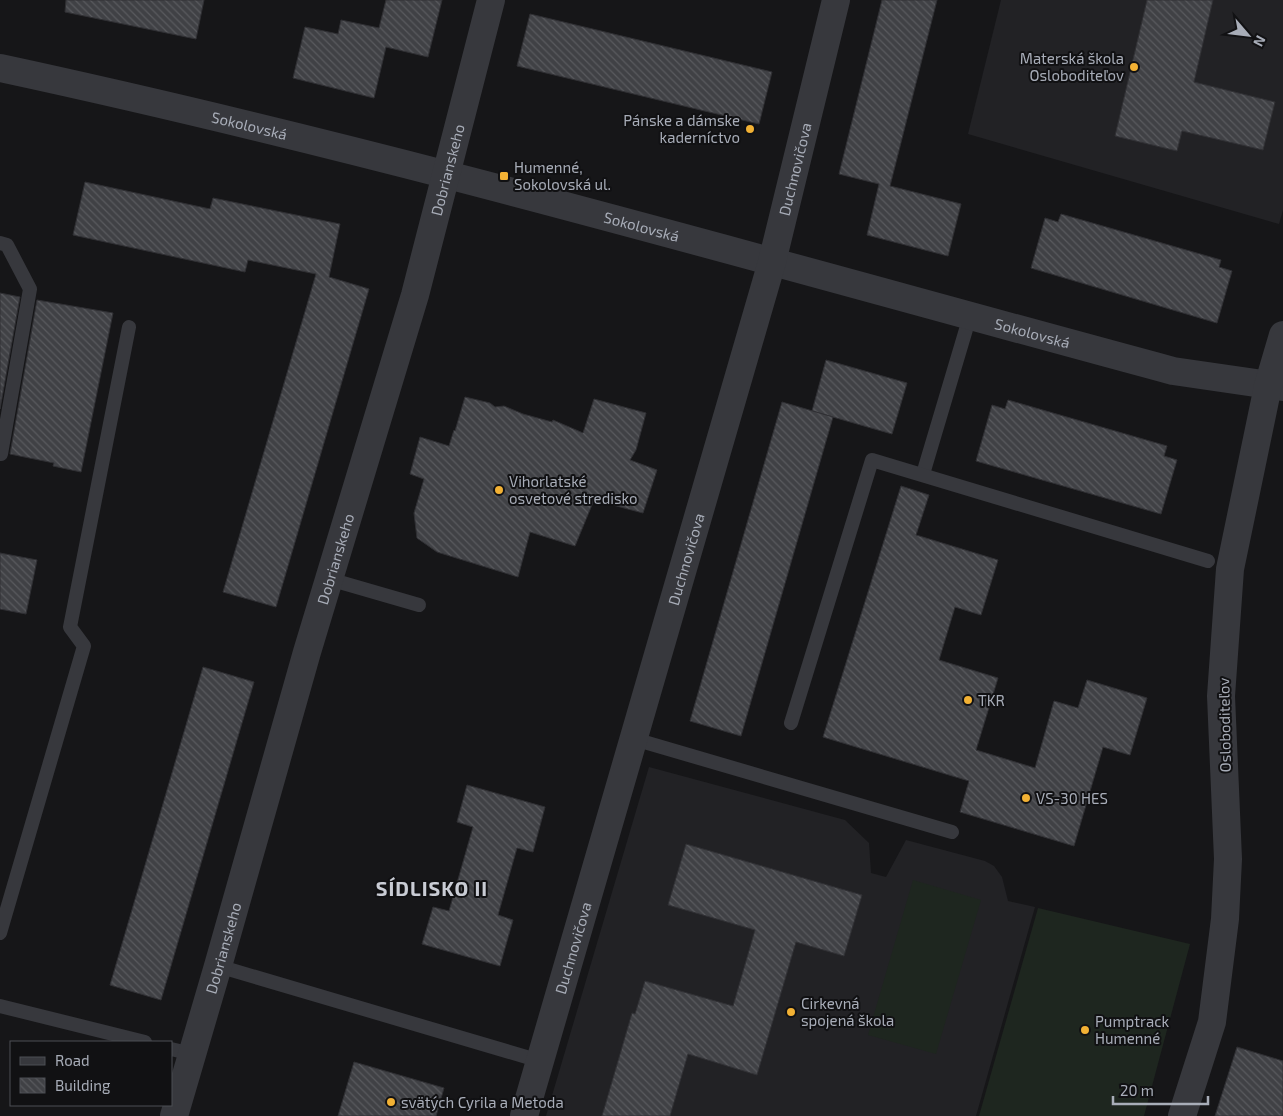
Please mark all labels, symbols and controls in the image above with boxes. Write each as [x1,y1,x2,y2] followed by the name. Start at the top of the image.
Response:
[1223,10,1273,60] north arrow
[1250,33,1270,50] text: N
[1020,49,1124,84] place label: Materská škola Osloboditeľov
[1128,61,1140,73] marker: Materská škola Osloboditeľov
[210,107,289,143] street label: Sokolovská
[623,111,740,146] place label: Pánske a dámske kaderníctvo
[775,121,815,217] street label: Duchnovičova
[427,122,468,218] street label: Dobrianskeho
[744,123,756,135] marker: Pánske a dámske kaderníctvo
[514,158,611,193] place label: Humenné, Sokolovská ul.
[498,170,510,182] marker: Humenné, Sokolovská ul.
[602,208,681,245] street label: Sokolovská
[993,314,1072,352] street label: Sokolovská
[509,472,638,507] place label: Vihorlatské osvetové stredisko
[493,484,505,496] marker: Vihorlatské osvetové stredisko
[313,511,357,607] street label: Dobrianskeho
[664,511,708,607] street label: Duchnovičova
[1214,677,1234,772] street label: Osloboditeľov
[978,691,1005,709] place label: TKR
[962,694,974,706] marker: TKR
[1036,789,1108,807] place label: VS-30 HES
[1020,792,1032,804] marker: VS-30 HES
[376,876,488,900] district label: SÍDLISKO II
[201,900,245,996] street label: Dobrianskeho
[551,900,595,996] street label: Duchnovičova
[801,994,894,1030] place label: Cirkevná spojená škola
[785,1006,797,1018] marker: Cirkevná spojená škola
[1095,1012,1170,1047] place label: Pumptrack Humenné
[1079,1024,1091,1036] marker: Pumptrack Humenné
[10,1041,172,1106] legend
[55,1051,90,1069] text: Road
[1113,1074,1208,1106] scale bar
[55,1076,111,1094] text: Building
[1120,1081,1154,1099] text: 20 m
[401,1093,564,1111] place label: svätých Cyrila a Metoda
[385,1096,397,1108] marker: svätých Cyrila a Metoda

